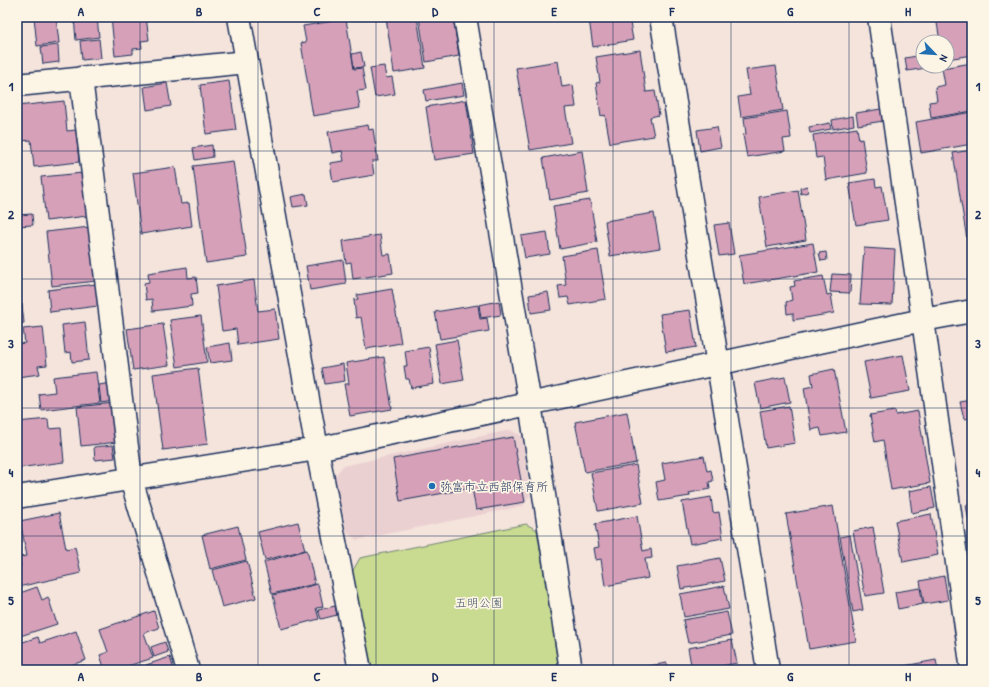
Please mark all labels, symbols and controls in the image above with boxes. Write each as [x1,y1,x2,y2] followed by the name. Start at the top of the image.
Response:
[78,2,85,20] text: A
[196,2,203,20] text: B
[313,2,321,20] text: C
[432,2,439,20] text: D
[551,2,557,20] text: E
[669,2,676,20] text: F
[787,2,794,20] text: G
[905,2,911,20] text: H
[915,34,955,74] north arrow
[936,53,952,64] text: N
[9,77,14,95] text: 1
[976,77,981,95] text: 1
[8,205,15,223] text: 2
[975,205,982,223] text: 2
[8,334,14,352] text: 3
[975,334,981,352] text: 3
[9,463,14,481] text: 4
[976,463,981,481] text: 4
[440,478,548,495] place label: 弥富市立西部保育所
[427,481,437,491] marker: 弥富市立西部保育所
[8,591,14,609] text: 5
[975,591,981,609] text: 5
[455,594,503,611] park label: 五明公園
[78,667,85,685] text: A
[196,667,203,685] text: B
[313,667,321,685] text: C
[432,667,439,685] text: D
[551,667,557,685] text: E
[669,667,676,685] text: F
[787,667,794,685] text: G
[905,667,911,685] text: H

